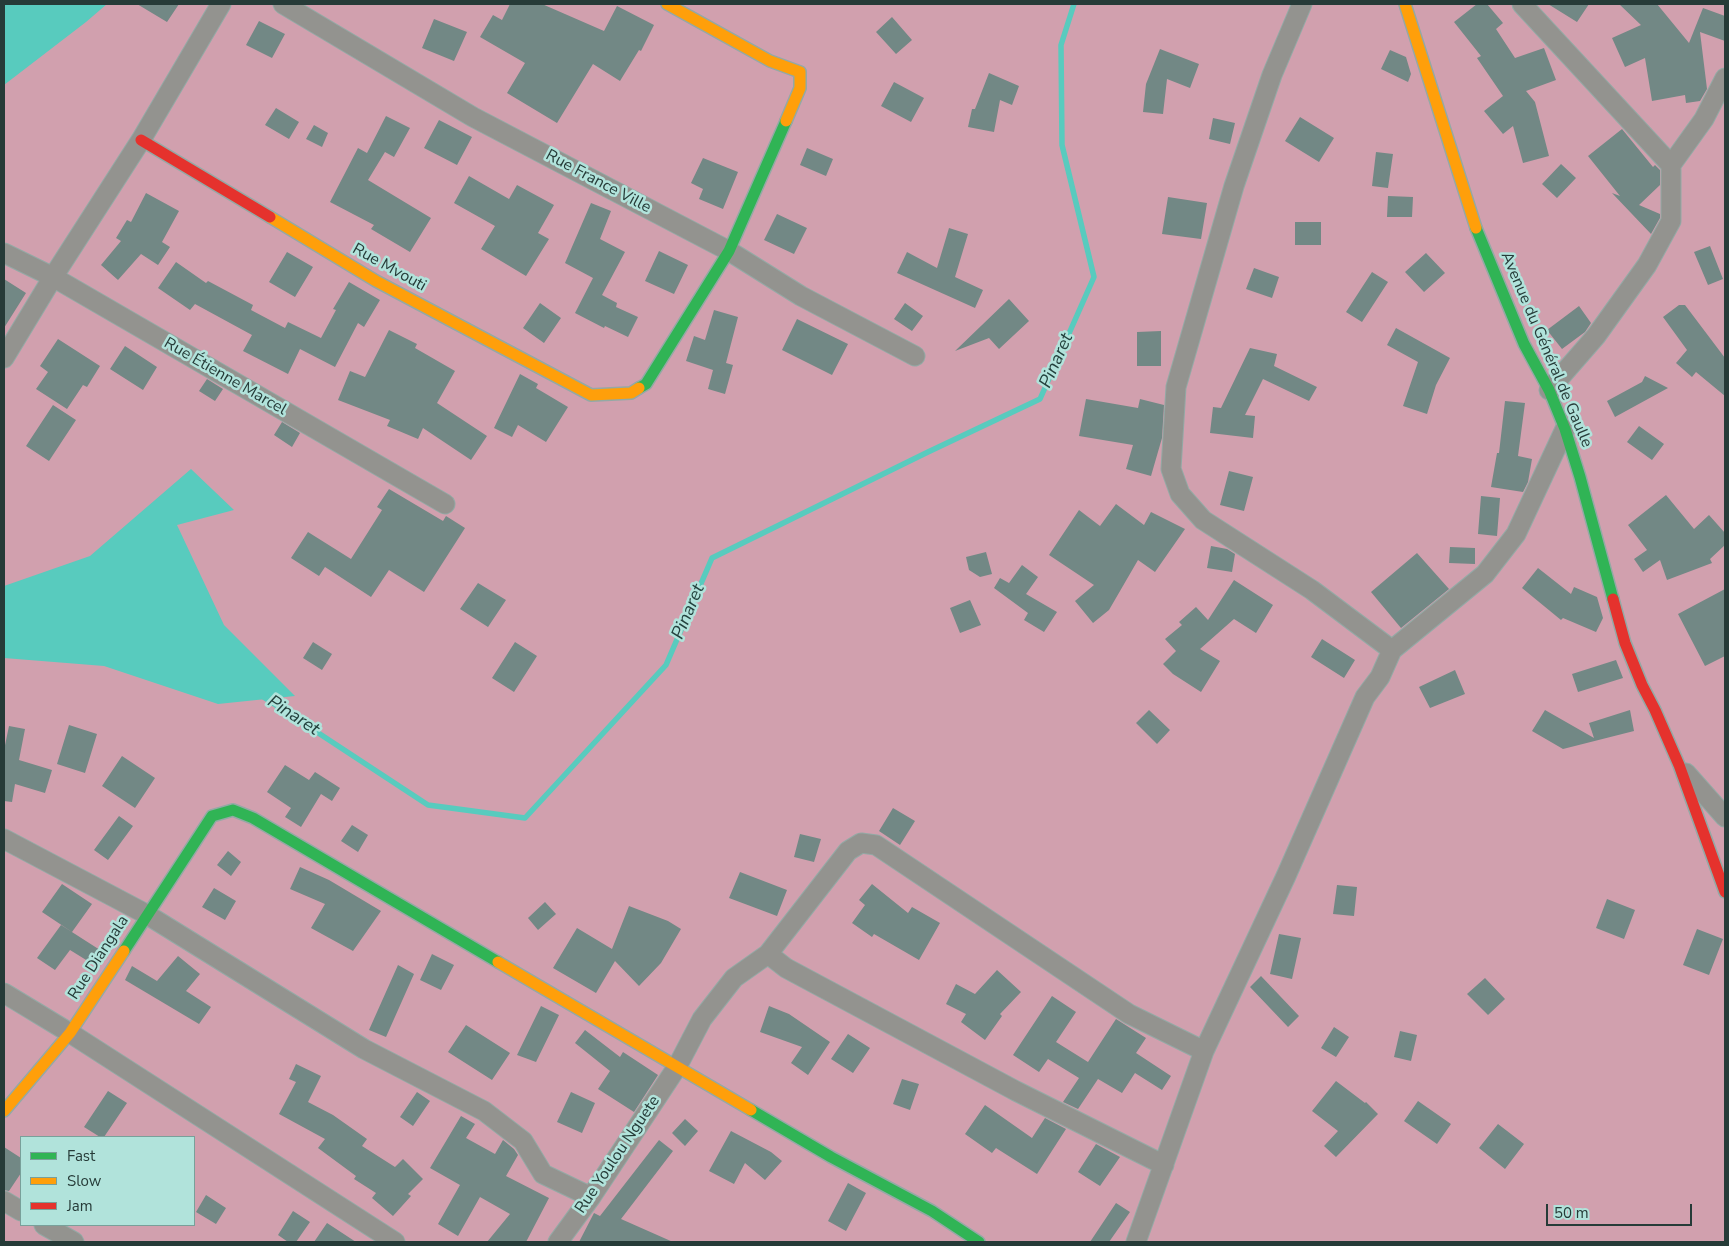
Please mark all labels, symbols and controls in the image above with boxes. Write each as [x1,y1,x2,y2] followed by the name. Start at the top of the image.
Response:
[542,146,654,218] street label: Rue France Ville
[349,240,429,296] street label: Rue Mvouti
[1496,249,1596,451] street label: Avenue du Général de Gaulle
[1035,330,1079,392] water label: Pinaret
[160,334,290,420] street label: Rue Étienne Marcel
[668,581,710,643] water label: Pinaret
[263,691,323,741] water label: Pinaret
[65,912,133,1004] street label: Rue Diangala
[572,1093,664,1217] street label: Rue Youlou Nguete
[20,1136,195,1226] legend
[67,1146,95,1166] text: Fast
[67,1171,101,1191] text: Slow
[1549,1194,1695,1226] scale bar
[67,1196,93,1216] text: Jam
[1554,1203,1589,1223] text: 50 m

